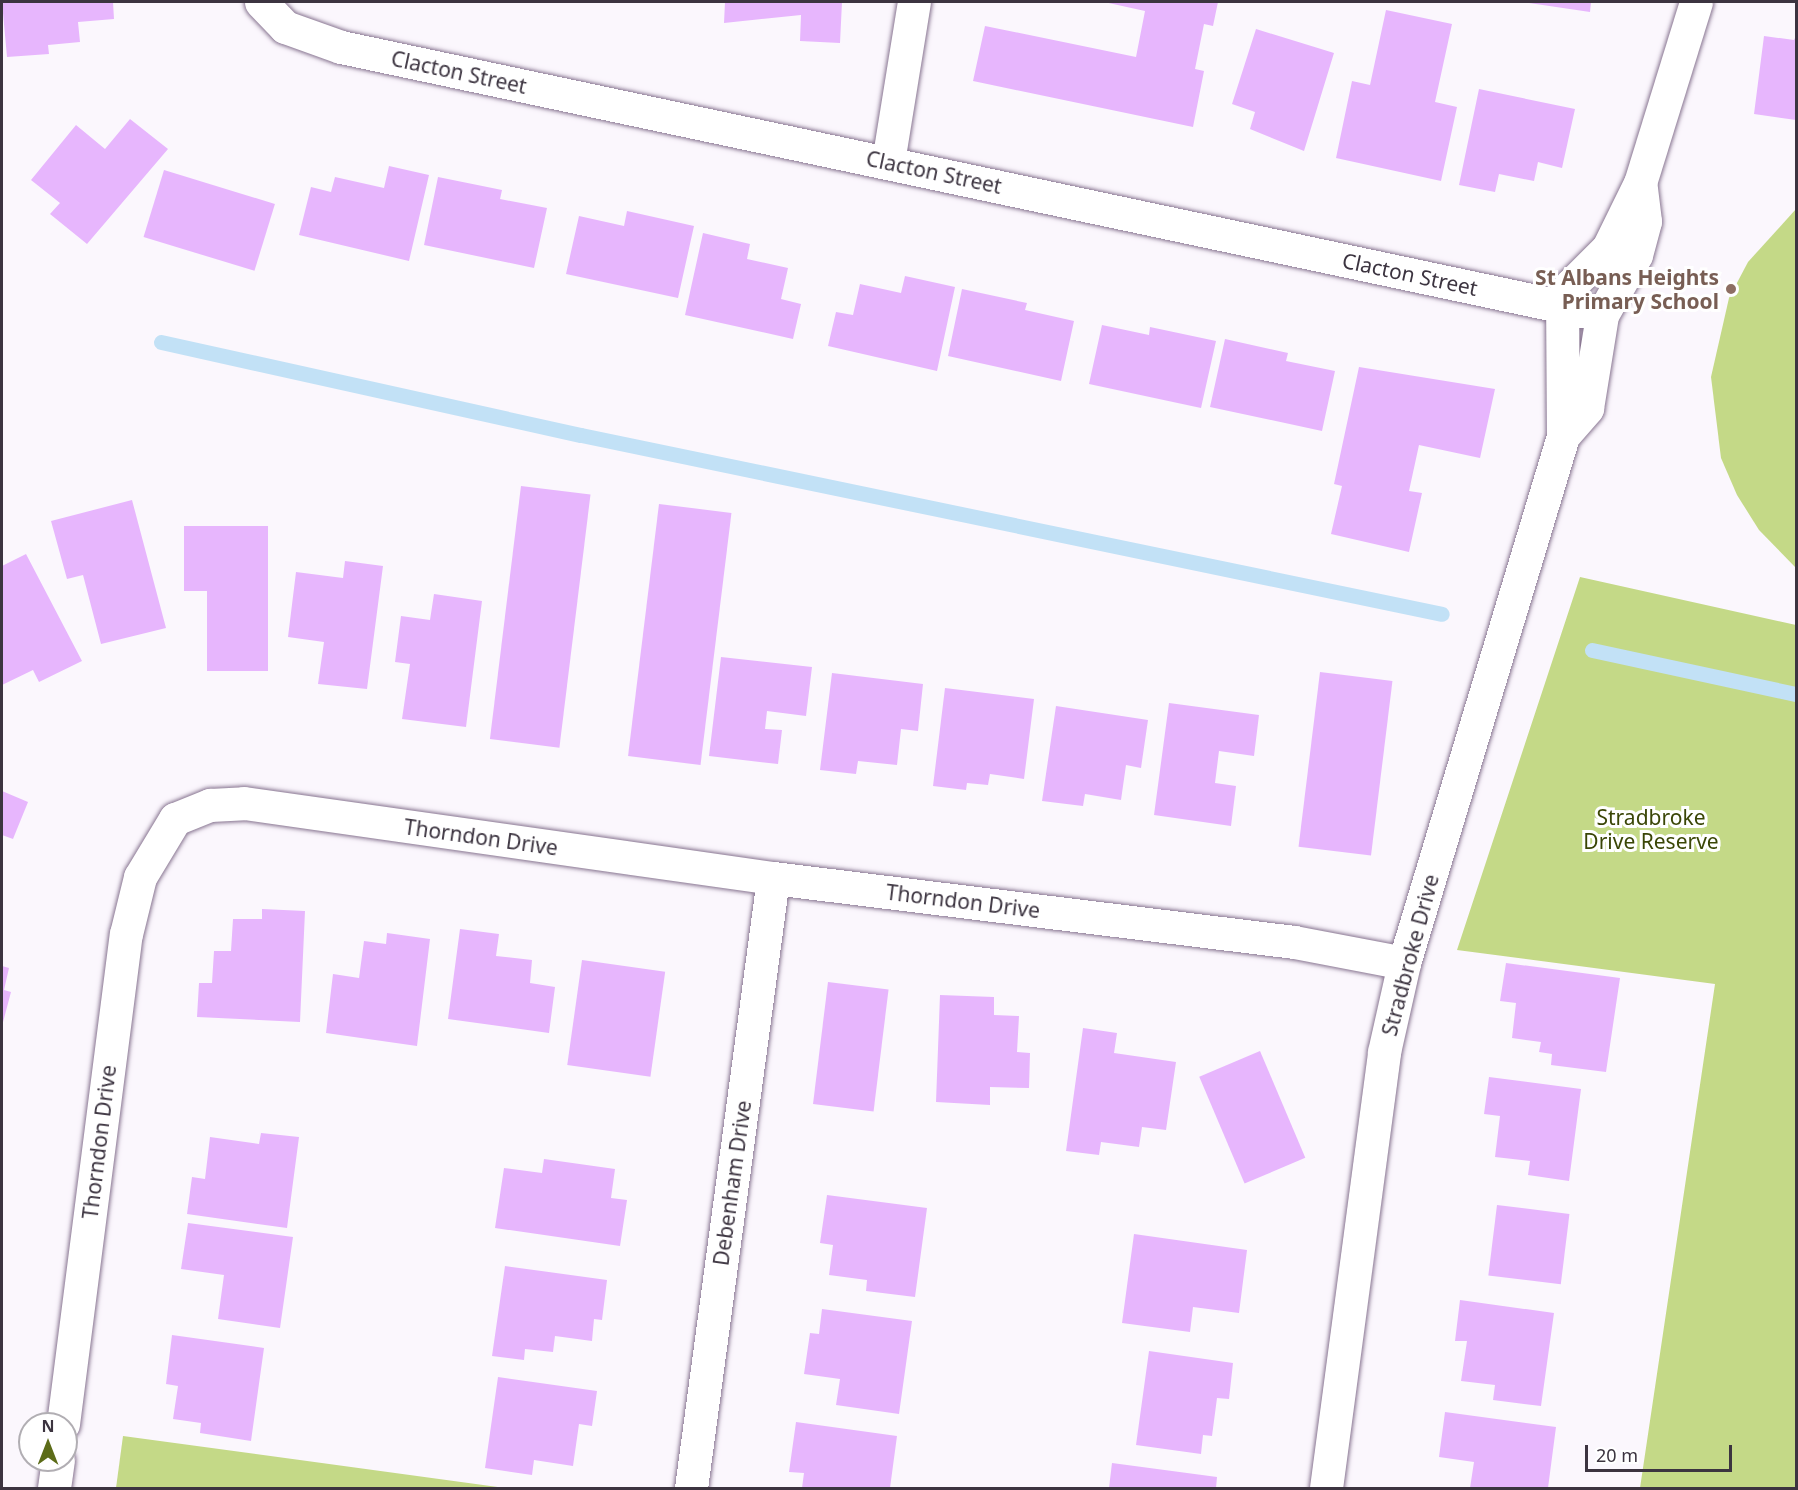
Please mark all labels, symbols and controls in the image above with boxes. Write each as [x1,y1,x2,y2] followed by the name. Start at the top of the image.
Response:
[389,45,529,99] street label: Clacton Street
[864,145,1004,199] street label: Clacton Street
[1340,247,1480,301] street label: Clacton Street
[1535,264,1719,314] place label: St Albans Heights Primary School
[1724,282,1738,296] marker: St Albans Heights Primary School
[1583,804,1719,854] park label: Stradbroke Drive Reserve
[403,814,559,860] street label: Thorndon Drive
[1376,871,1444,1039] street label: Stradbroke Drive
[885,879,1041,923] street label: Thorndon Drive
[77,1064,121,1220] street label: Thorndon Drive
[708,1099,756,1267] street label: Debenham Drive
[18,1412,78,1472] north arrow
[41,1415,55,1437] text: N
[1588,1433,1735,1471] scale bar
[1596,1443,1638,1467] text: 20 m

